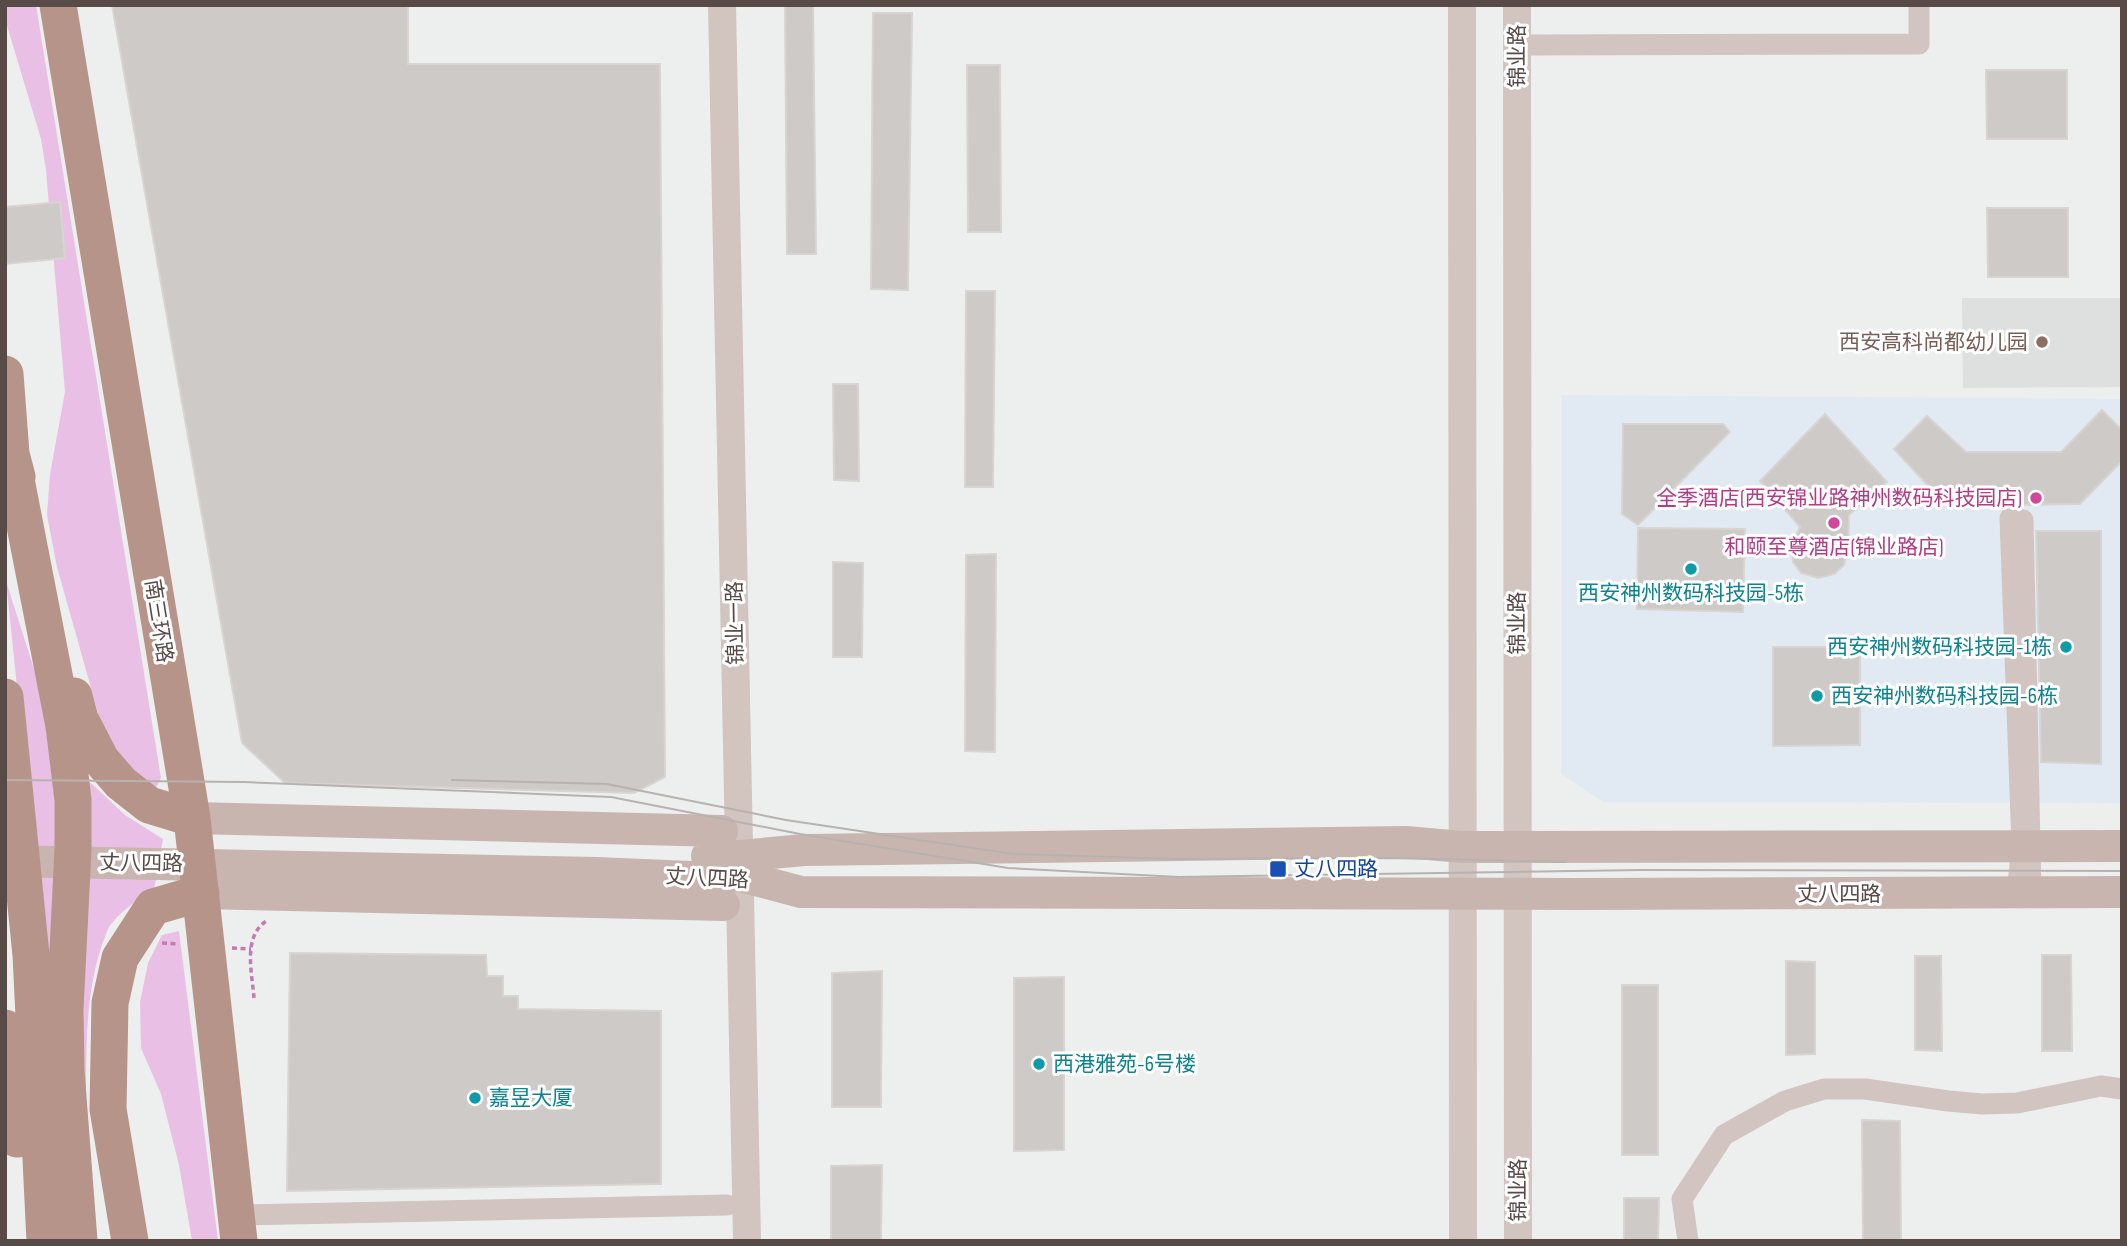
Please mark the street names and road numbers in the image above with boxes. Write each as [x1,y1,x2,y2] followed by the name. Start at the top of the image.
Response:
[1505,25,1530,88] street label: 锦业路
[140,578,177,665] street label: 南三环路
[722,581,749,665] street label: 锦业一路
[1505,592,1530,655] street label: 锦业路
[99,850,183,877] street label: 丈八四路
[664,864,750,893] street label: 丈八四路
[1797,882,1881,907] street label: 丈八四路
[1506,1159,1531,1222] street label: 锦业路

